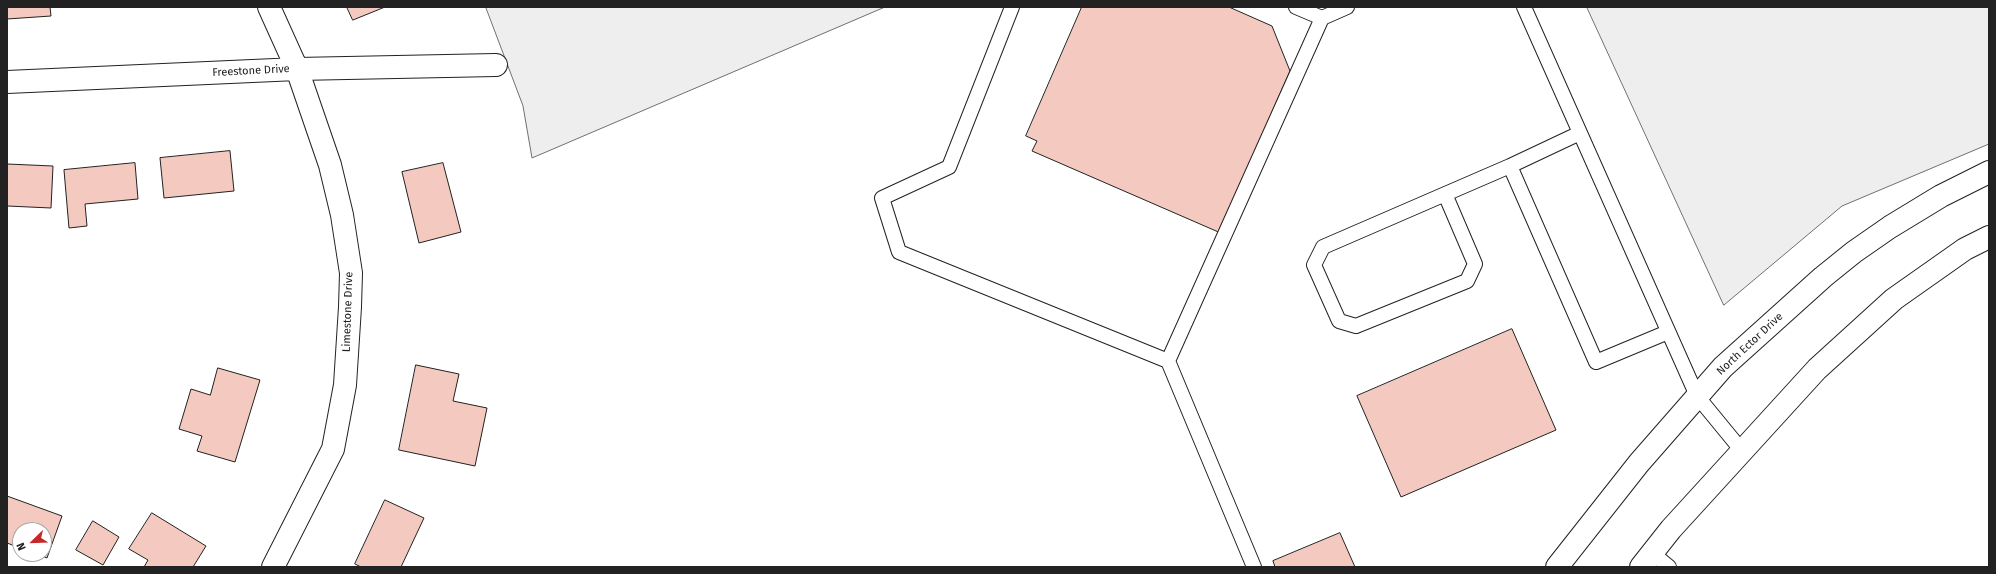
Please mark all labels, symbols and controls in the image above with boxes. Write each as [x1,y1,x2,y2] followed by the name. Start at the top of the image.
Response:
[212,62,290,80] street label: Freestone Drive
[340,272,356,352] street label: Limestone Drive
[1714,310,1786,378] street label: North Ector Drive
[12,522,52,562] north arrow
[14,541,29,552] text: N

